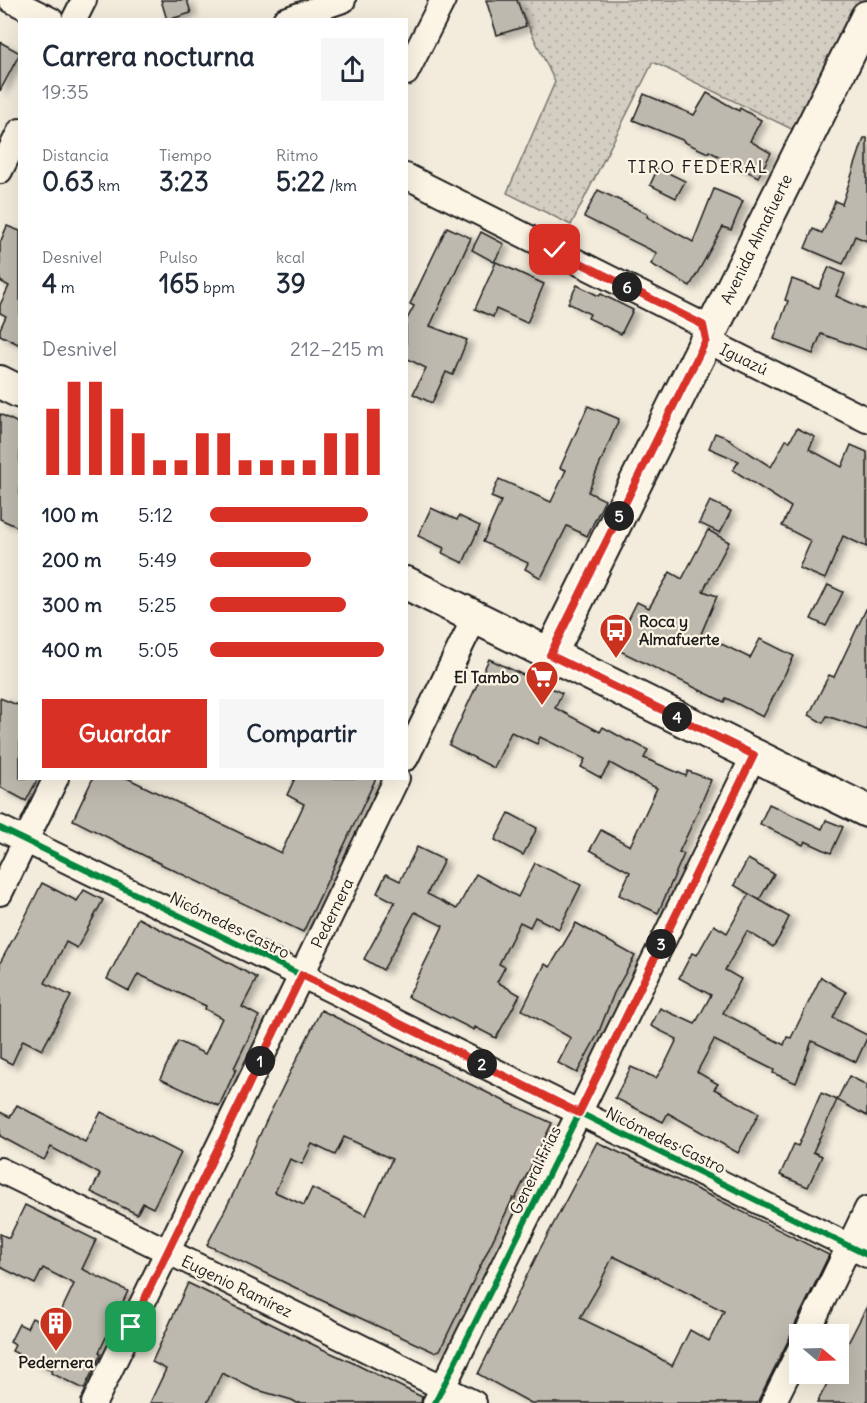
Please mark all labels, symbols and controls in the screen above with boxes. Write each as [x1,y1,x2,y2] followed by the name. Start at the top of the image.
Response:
[321,38,384,101] button: share
[42,39,255,73] text: Carrera nocturna
[42,79,89,104] text: 19:35
[42,145,109,165] text: Distancia
[159,145,212,165] text: Tiempo
[276,145,318,165] text: Ritmo
[627,155,769,178] district label: TIRO FEDERAL
[42,165,94,198] text: 0.63
[159,165,209,198] text: 3:23
[276,165,325,198] text: 5:22
[716,171,796,307] street label: Avenida Almafuerte
[94,175,120,195] text: km
[325,175,357,195] text: /km
[529,224,580,275] pin
[538,233,571,266] icon: check
[42,247,102,267] text: Desnivel
[159,247,198,267] text: Pulso
[276,247,305,267] text: kcal
[42,267,57,300] text: 4
[159,267,199,300] text: 165
[276,267,306,300] text: 39
[612,272,642,302] pin: 6
[57,277,75,297] text: m
[199,277,235,297] text: bpm
[622,277,632,297] text: 6
[42,336,117,361] text: Desnivel
[290,336,384,361] text: 212–215 m
[717,339,771,379] street label: Iguazú
[604,501,634,531] pin: 5
[42,502,99,527] text: 100 m
[138,502,173,527] text: 5:12
[614,506,624,526] text: 5
[42,547,102,572] text: 200 m
[138,547,177,572] text: 5:49
[42,592,102,617] text: 300 m
[138,592,176,617] text: 5:25
[639,611,720,649] place label: Roca y Almafuerte
[598,612,634,659] bus stop icon: Roca y Almafuerte
[42,637,102,662] text: 400 m
[138,637,179,662] text: 5:05
[524,659,560,706] supermarket icon: El Tambo
[454,667,519,687] place label: El Tambo
[42,699,207,768] button: Guardar
[219,699,384,768] button: Compartir
[662,702,692,732] pin: 4
[672,707,682,727] text: 4
[306,875,358,951] street label: Pedernera
[167,887,293,963] street label: Nicómedes Castro
[646,929,676,959] pin: 3
[656,934,666,954] text: 3
[245,1046,275,1076] pin: 1
[467,1049,497,1079] pin: 2
[257,1051,263,1071] text: 1
[478,1054,486,1074] text: 2
[603,1102,729,1178] street label: Nicómedes Castro
[505,1123,565,1217] street label: General Frías
[178,1251,296,1322] street label: Eugenio Ramírez
[105,1301,156,1352] pin
[38,1305,74,1352] building icon: Pedernera
[114,1310,147,1343] icon: arrive
[789,1324,849,1384] north arrow
[789,1324,849,1384] map controls
[18,1352,94,1372] place label: Pedernera

